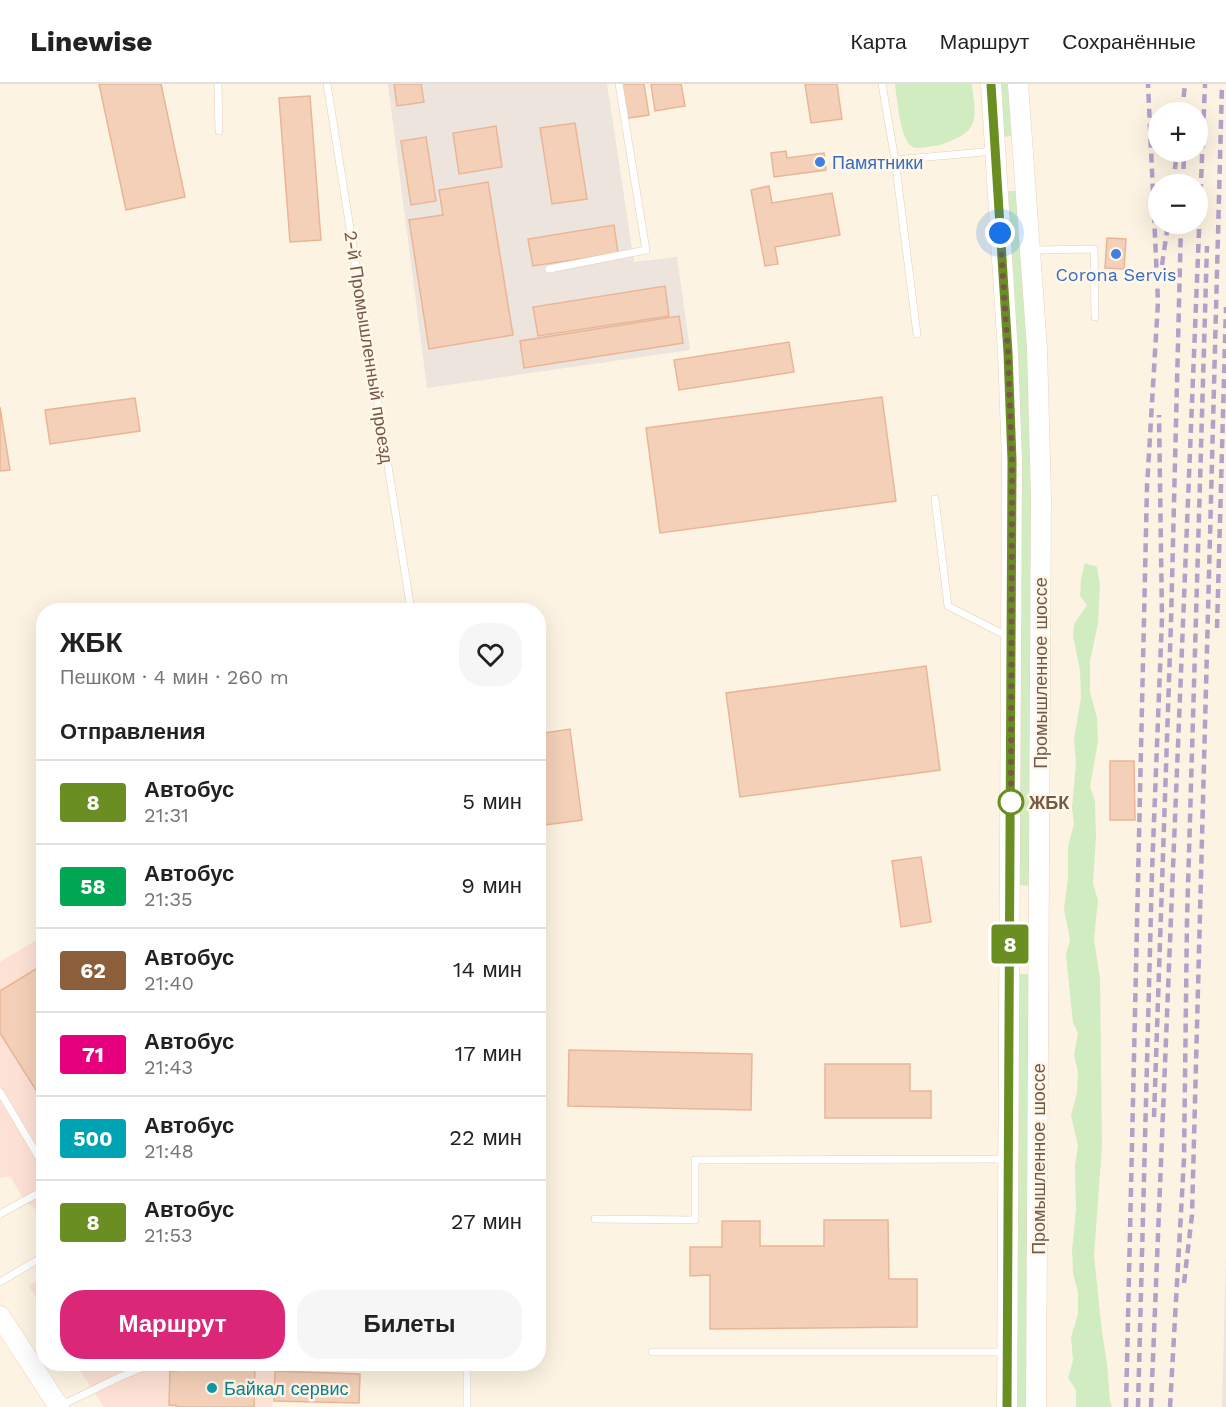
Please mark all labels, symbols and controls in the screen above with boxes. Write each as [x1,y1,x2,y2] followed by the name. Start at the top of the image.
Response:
[30,25,153,58] text: Linewise
[851,29,907,54] text: Карта
[940,29,1029,54] text: Маршрут
[1062,29,1196,54] text: Сохранённые
[1148,102,1208,234] map controls
[1148,102,1208,162] button: +
[832,152,923,173] place label: Памятники
[813,155,827,169] marker: Памятники
[1148,174,1208,234] button: −
[985,218,1015,248] your location
[340,229,398,465] street label: 2-й Промышленный проезд
[1109,247,1123,261] marker: Corona Servis
[1056,264,1176,285] place label: Corona Servis
[1030,577,1051,769] street label: Промышленное шоссе
[459,623,522,686] button: heart
[60,626,123,659] text: ЖБК
[60,665,289,689] text: Пешком · 4 мин · 260 m
[60,719,206,744] text: Отправления
[144,777,234,802] text: Автобус
[462,789,522,814] text: 5 мин
[998,789,1024,815] marker: ЖБК
[86,790,100,815] text: 8
[1028,792,1070,813] place label: ЖБК
[144,803,189,827] text: 21:31
[144,861,234,886] text: Автобус
[461,873,522,898] text: 9 мин
[80,874,106,899] text: 58
[144,887,193,911] text: 21:35
[990,924,1030,964] line badge: 8
[1003,932,1017,957] text: 8
[144,945,234,970] text: Автобус
[453,957,522,982] text: 14 мин
[80,958,106,983] text: 62
[144,971,194,995] text: 21:40
[144,1029,234,1054] text: Автобус
[455,1041,522,1066] text: 17 мин
[82,1042,104,1067] text: 71
[144,1055,193,1079] text: 21:43
[1028,1063,1049,1255] street label: Промышленное шоссе
[144,1113,234,1138] text: Автобус
[449,1125,522,1150] text: 22 мин
[73,1126,113,1151] text: 500
[144,1139,194,1163] text: 21:48
[144,1197,234,1222] text: Автобус
[451,1209,522,1234] text: 27 мин
[86,1210,100,1235] text: 8
[144,1223,193,1247] text: 21:53
[60,1290,285,1359] button: Маршрут
[297,1290,522,1359] button: Билеты
[224,1378,348,1399] place label: Байкал сервис
[205,1381,219,1395] marker: Байкал сервис

